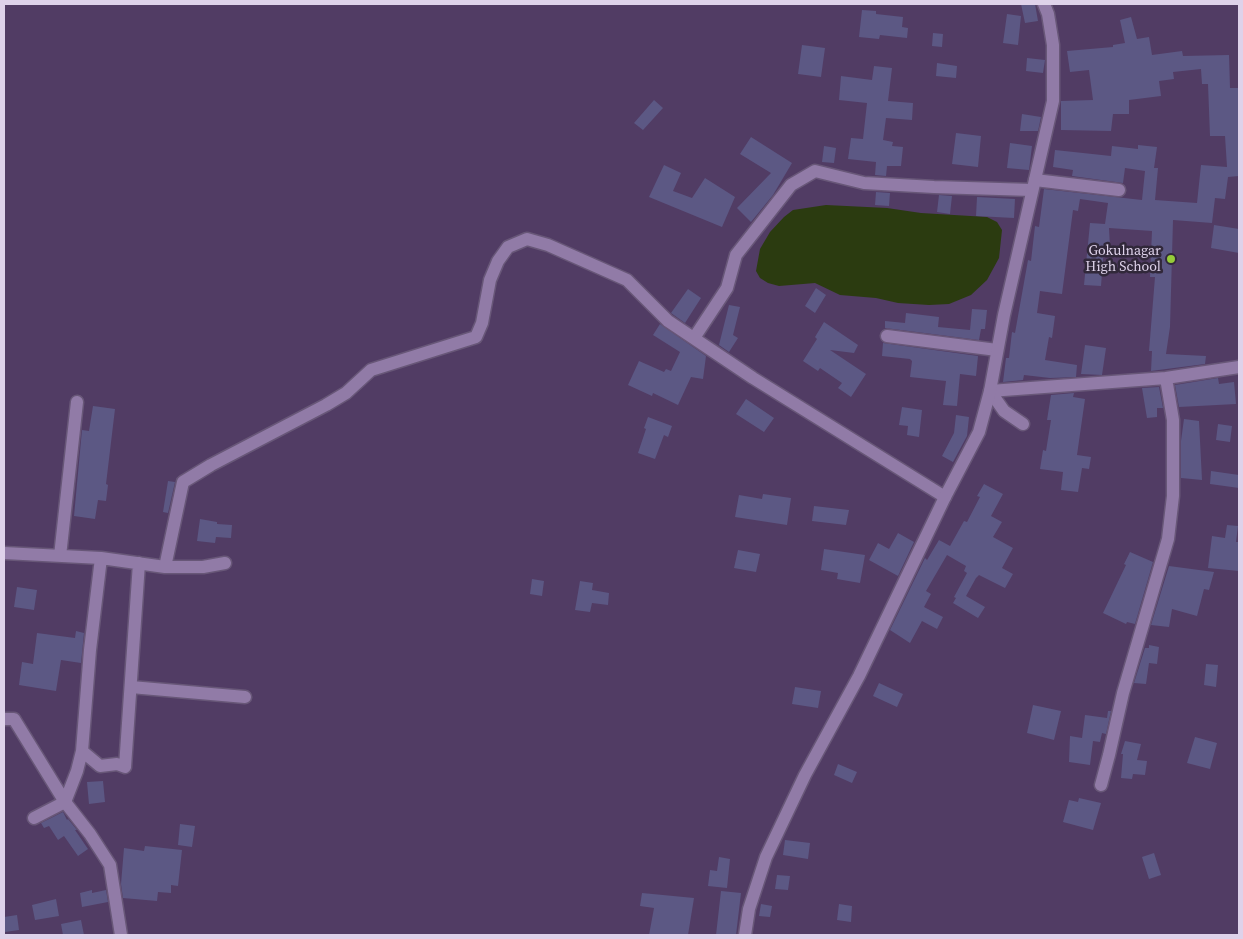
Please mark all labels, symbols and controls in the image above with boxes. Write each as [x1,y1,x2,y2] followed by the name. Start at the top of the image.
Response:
[1085,243,1161,276] place label: Gokulnagar High School
[1165,253,1177,265] marker: Gokulnagar High School

